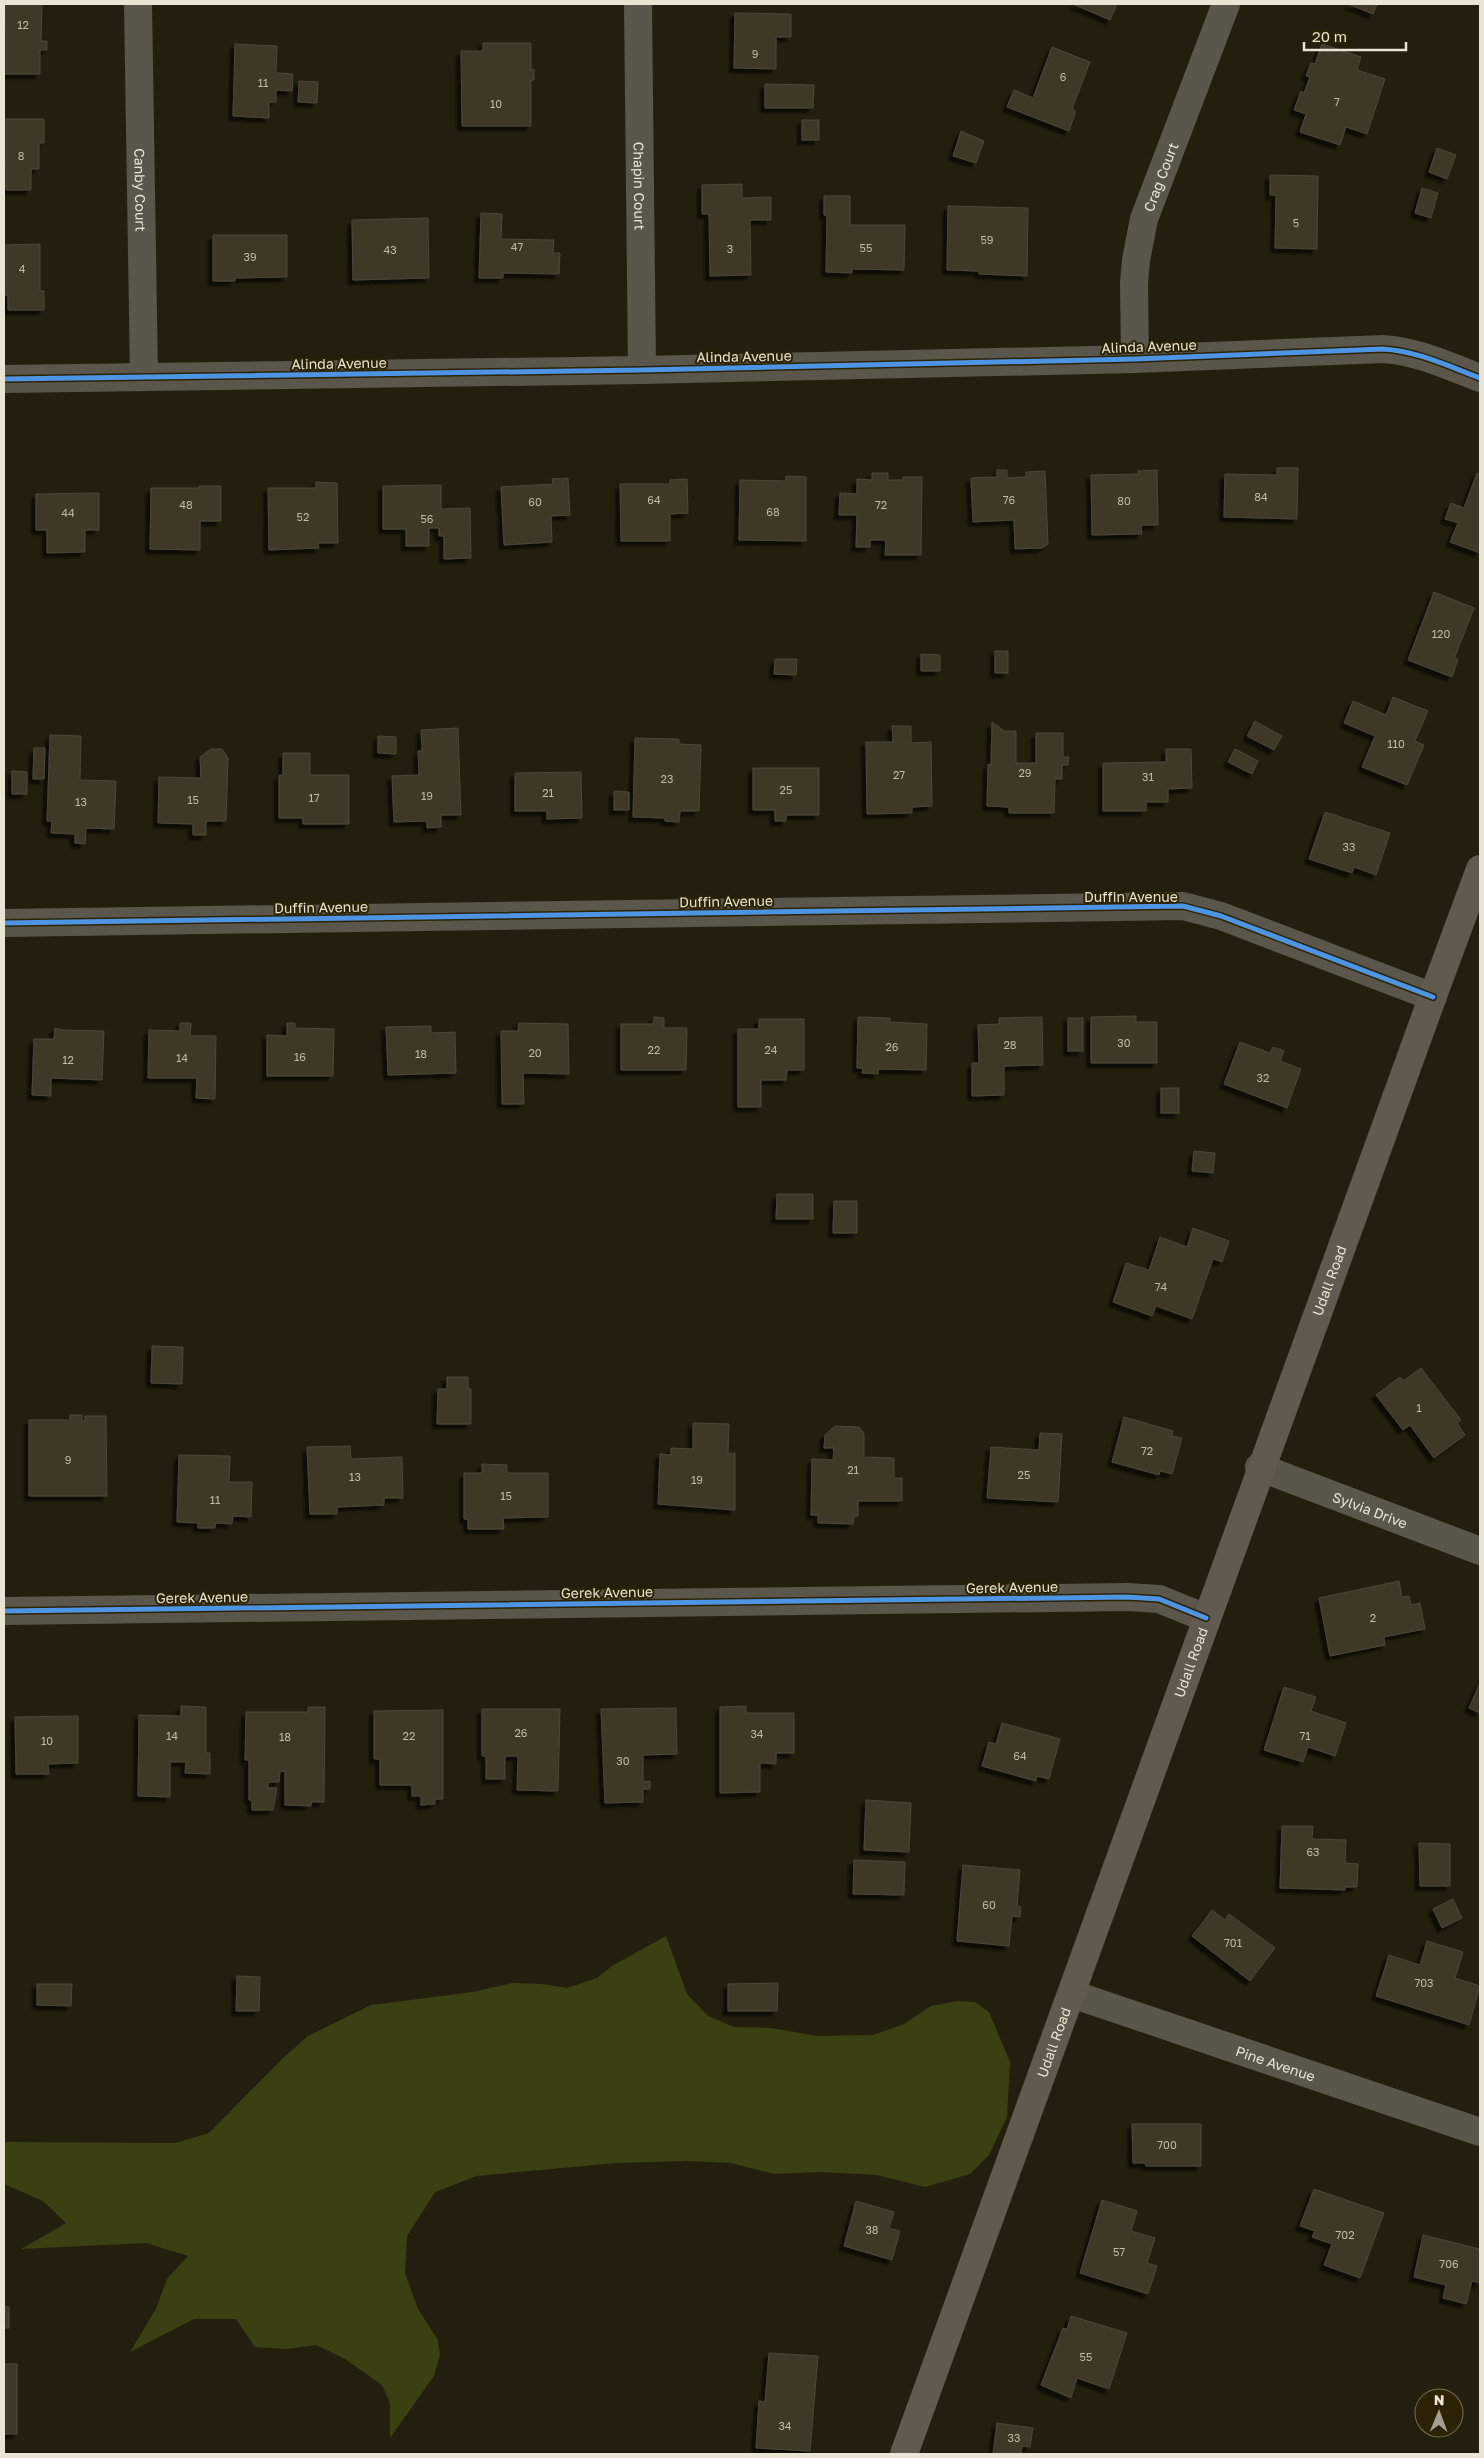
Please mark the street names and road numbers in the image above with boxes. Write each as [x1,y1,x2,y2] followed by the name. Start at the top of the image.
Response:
[1139,140,1181,214] street label: Crag Court
[631,142,649,230] street label: Chapin Court
[132,148,150,232] street label: Canby Court
[1101,336,1197,356] street label: Alinda Avenue
[696,347,792,365] street label: Alinda Avenue
[291,354,387,372] street label: Alinda Avenue
[1084,888,1178,905] street label: Duffin Avenue
[679,892,773,910] street label: Duffin Avenue
[274,898,368,916] street label: Duffin Avenue
[1308,1243,1349,1318] street label: Udall Road
[1330,1487,1410,1531] street label: Sylvia Drive
[966,1578,1058,1596] street label: Gerek Avenue
[561,1583,653,1601] street label: Gerek Avenue
[156,1588,248,1606] street label: Gerek Avenue
[1170,1625,1211,1700] street label: Udall Road
[1033,2005,1074,2080] street label: Udall Road
[1234,2042,1318,2084] street label: Pine Avenue

